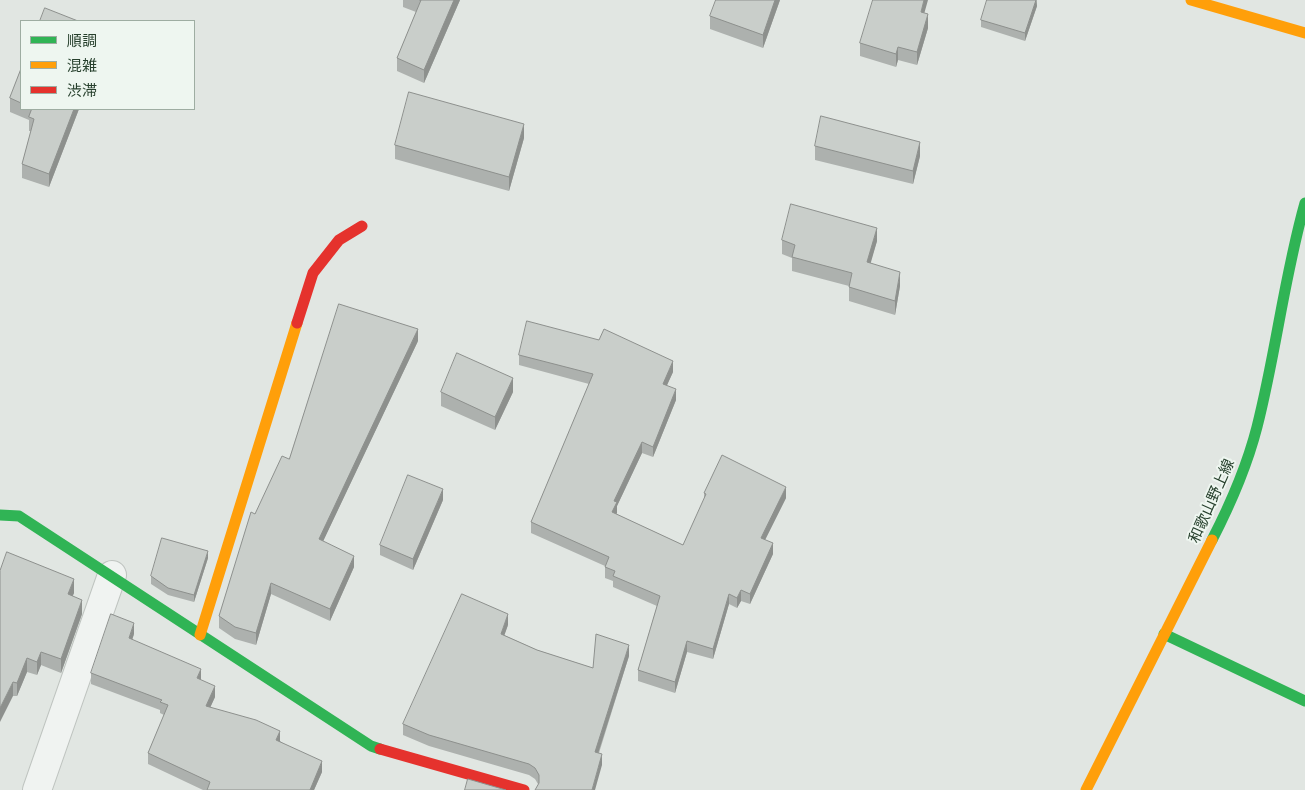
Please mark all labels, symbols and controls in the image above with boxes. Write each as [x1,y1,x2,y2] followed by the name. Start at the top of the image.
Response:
[20,20,195,110] legend
[67,34,97,49] text: 順調
[67,59,97,74] text: 混雑
[67,84,97,99] text: 渋滞
[1185,456,1239,546] street label: 和歌山野上線

